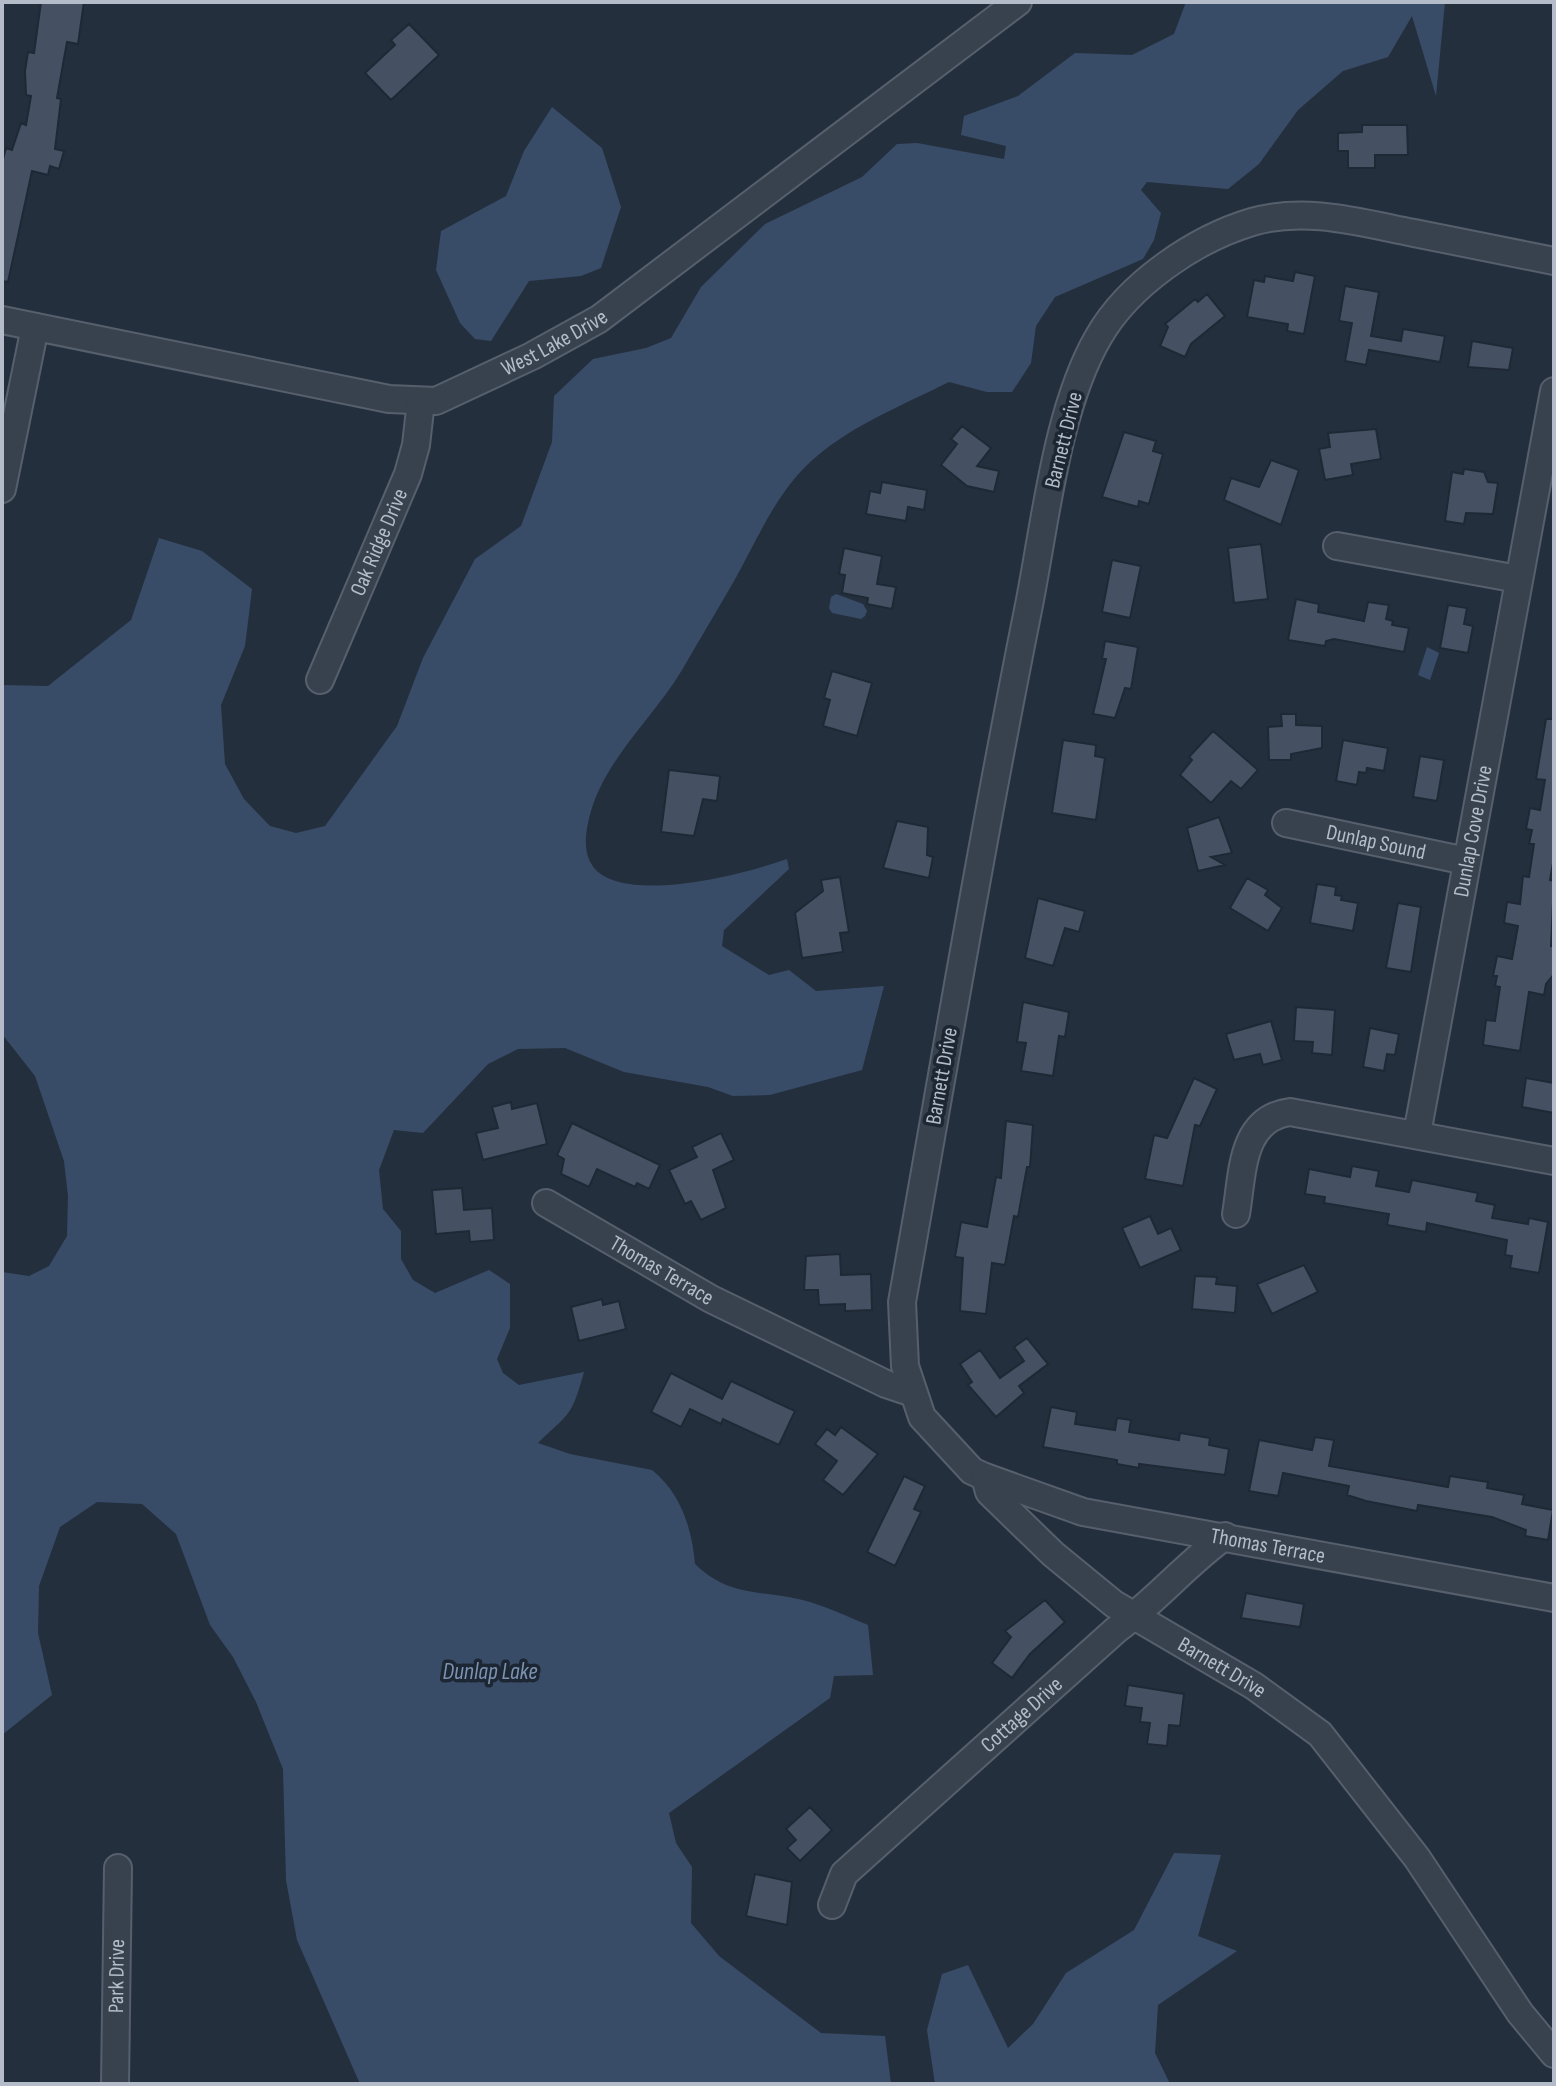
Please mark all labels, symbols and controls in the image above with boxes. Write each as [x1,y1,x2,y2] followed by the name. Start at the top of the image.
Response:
[497,304,613,382] street label: West Lake Drive
[1039,389,1089,491] street label: Barnett Drive
[344,484,414,600] street label: Oak Ridge Drive
[1447,763,1498,899] street label: Dunlap Cove Drive
[1324,818,1428,866] street label: Dunlap Sound
[920,1025,964,1127] street label: Barnett Drive
[605,1230,719,1311] street label: Thomas Terrace
[1208,1522,1327,1569] street label: Thomas Terrace
[1173,1631,1272,1704] street label: Barnett Drive
[442,1657,538,1686] water label: Dunlap Lake
[975,1671,1068,1758] street label: Cottage Drive
[102,1939,131,2013] street label: Park Drive

